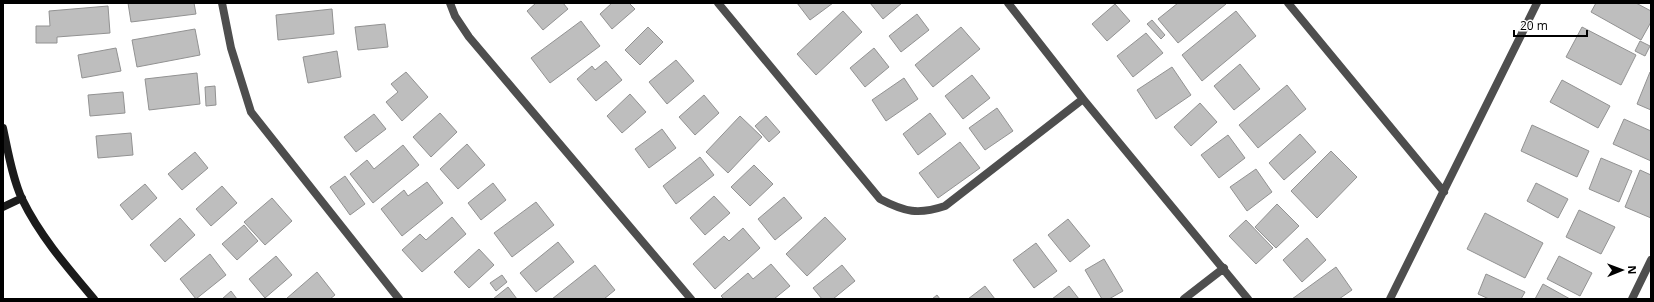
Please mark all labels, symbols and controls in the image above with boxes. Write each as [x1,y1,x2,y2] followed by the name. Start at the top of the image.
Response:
[1514,12,1587,38] scale bar
[1520,17,1548,34] text: 20 m
[1602,250,1642,290] north arrow
[1625,265,1640,274] text: N

